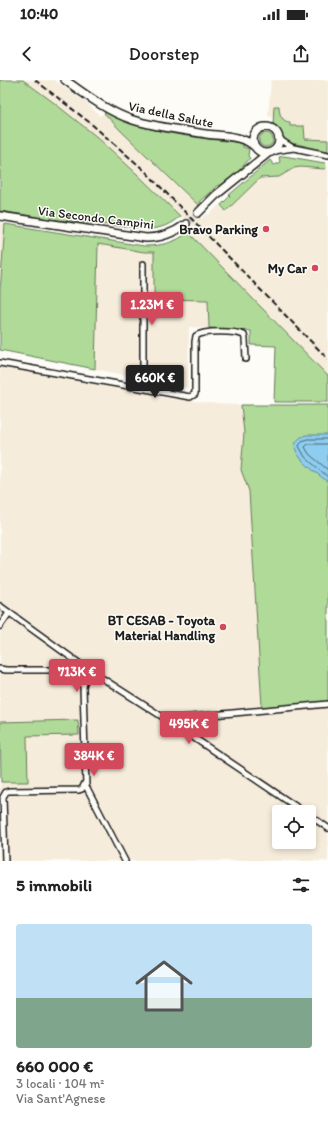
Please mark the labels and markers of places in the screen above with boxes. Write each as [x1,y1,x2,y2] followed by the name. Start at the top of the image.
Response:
[179,222,258,238] place label: Bravo Parking
[261,224,271,234] marker: Bravo Parking
[268,261,308,277] place label: My Car
[310,263,320,273] marker: My Car
[115,292,189,326] pin: 1.23M €
[122,365,188,399] pin: 660K €
[108,613,215,644] place label: BT CESAB - Toyota Material Handling
[218,622,228,632] marker: BT CESAB - Toyota Material Handling
[44,659,110,693] pin: 713K €
[156,711,222,745] pin: 495K €
[61,743,127,777] pin: 384K €

